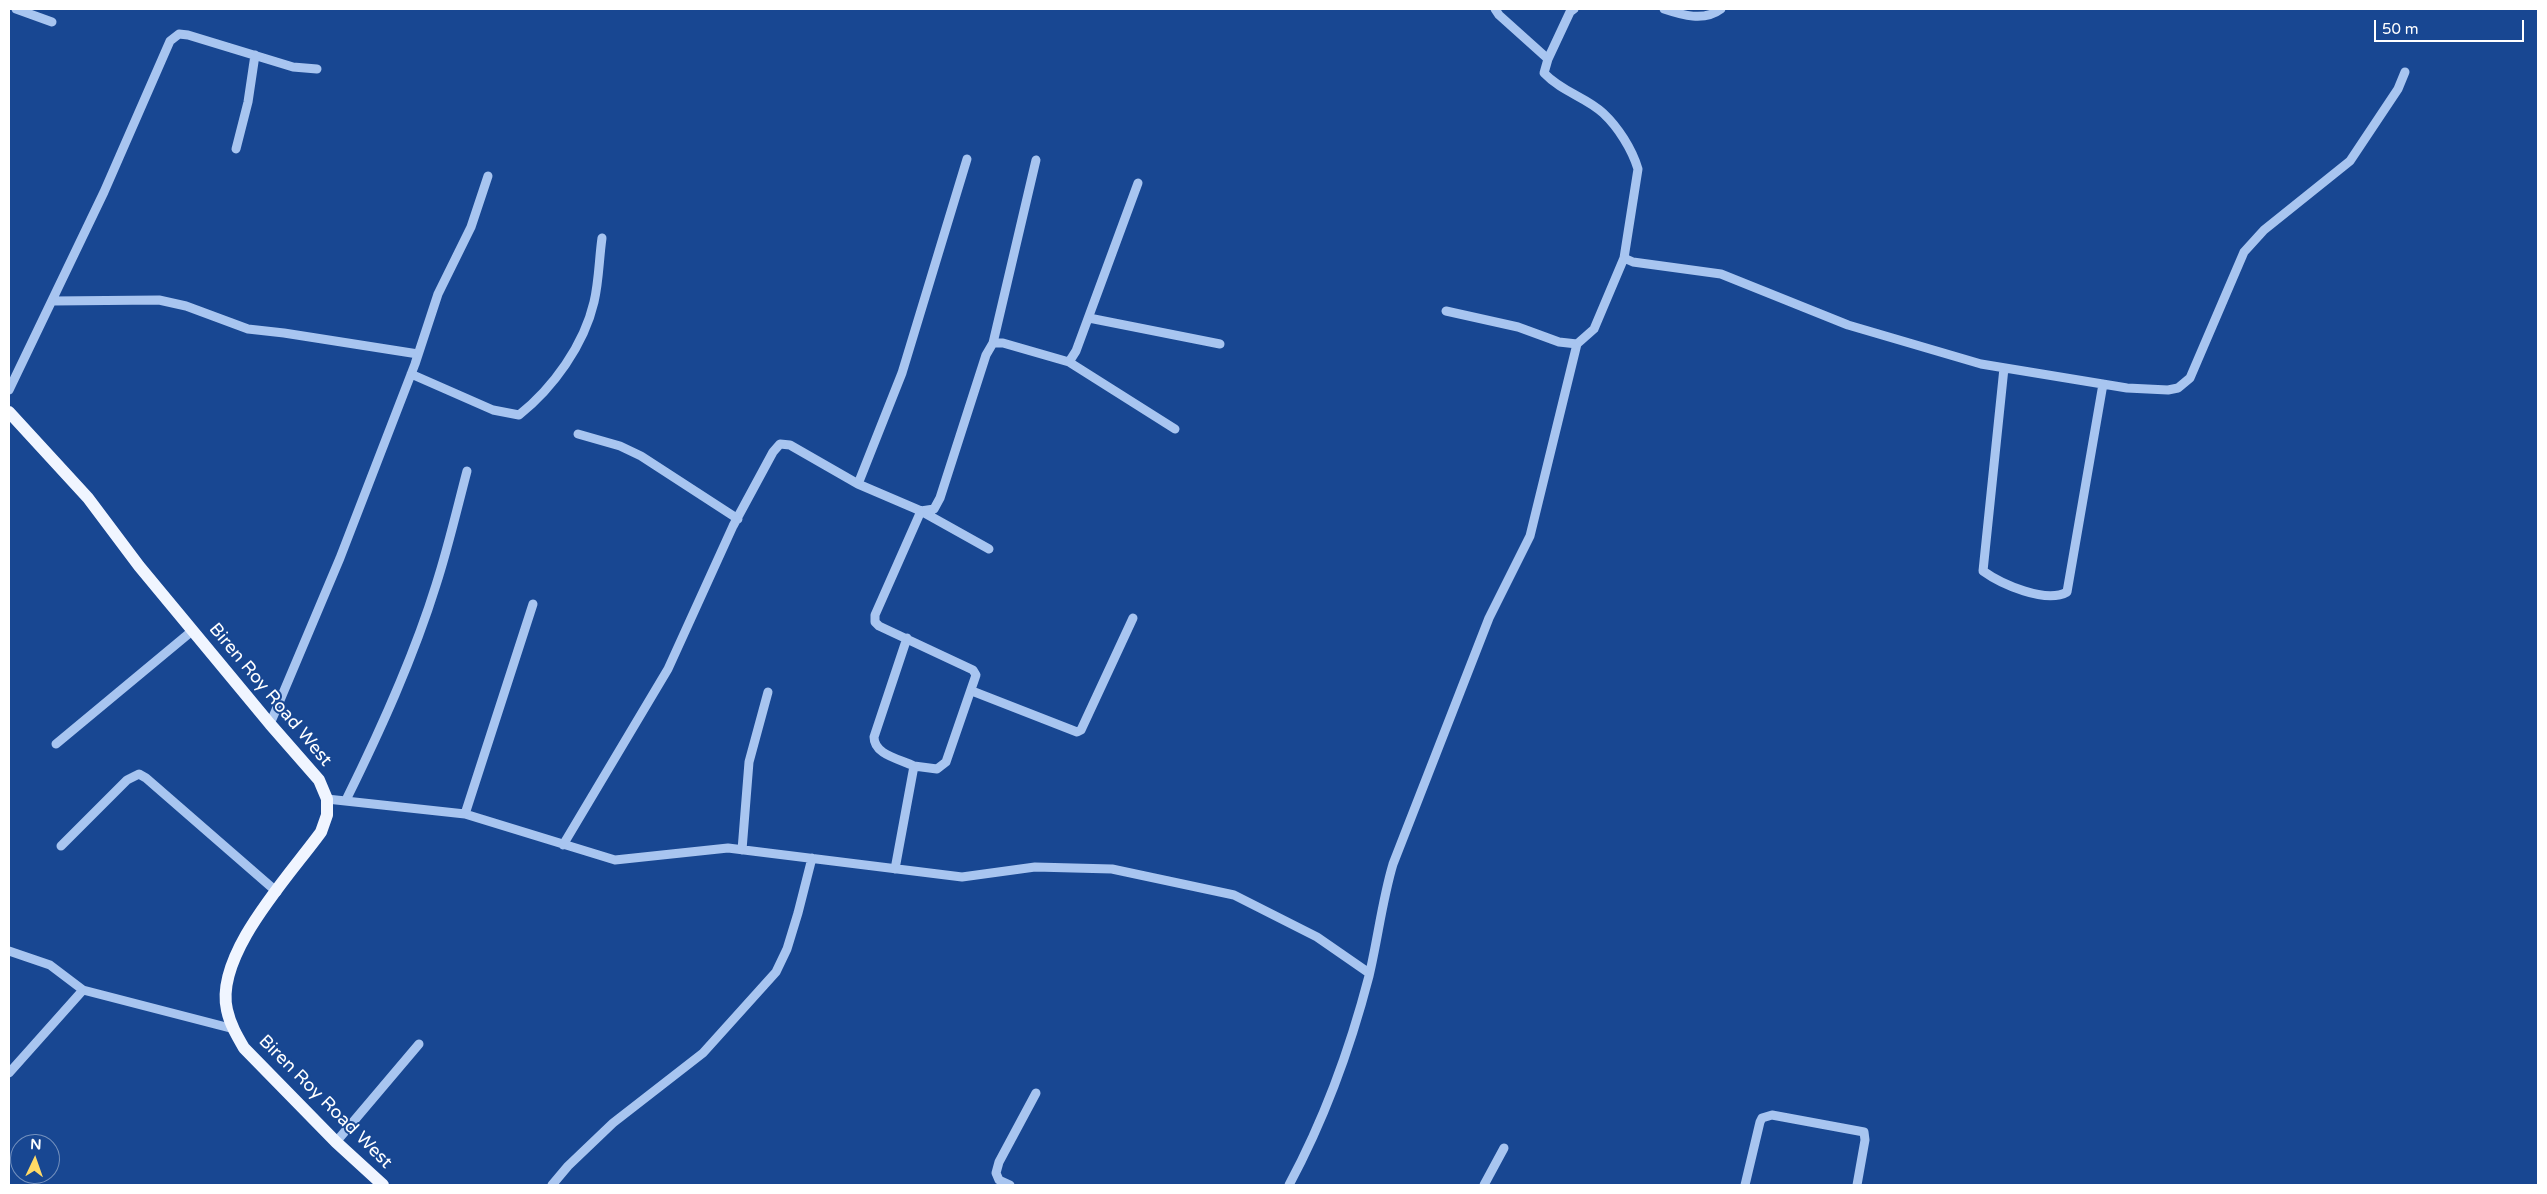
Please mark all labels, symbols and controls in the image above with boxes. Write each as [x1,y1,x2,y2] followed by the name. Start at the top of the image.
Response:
[2377,10,2527,42] scale bar
[2382,20,2419,38] text: 50 m
[204,619,336,771] street label: Biren Roy Road West
[254,1031,396,1173] street label: Biren Roy Road West
[10,1134,60,1184] north arrow
[30,1136,42,1153] text: N

